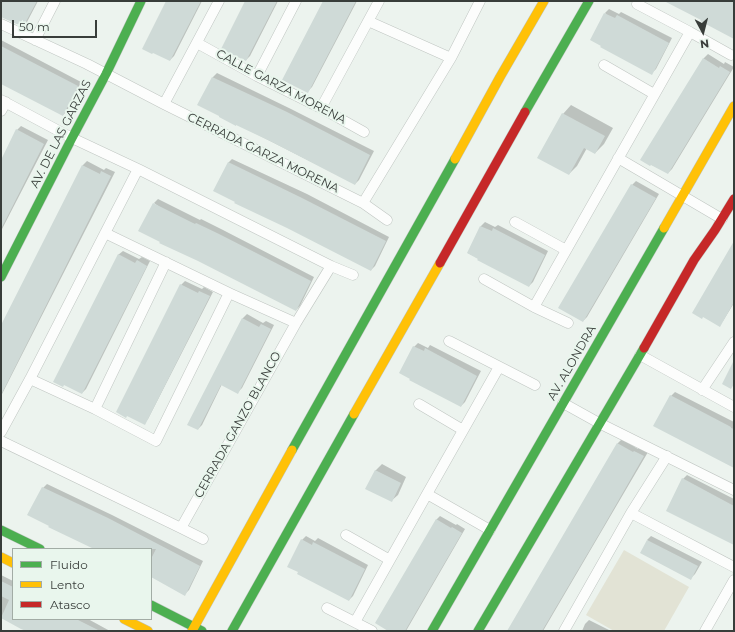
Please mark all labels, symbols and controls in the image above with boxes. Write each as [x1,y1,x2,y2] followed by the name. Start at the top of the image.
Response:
[14,12,99,38] scale bar
[683,12,723,52] north arrow
[19,19,50,34] text: 50 m
[699,36,710,51] text: N
[214,47,348,127] street label: CALLE GARZA MORENA
[27,78,95,190] street label: AV. DE LAS GARZAS
[185,110,341,196] street label: CERRADA GARZA MORENA
[545,323,599,403] street label: AV. ALONDRA
[192,349,284,501] street label: CERRADA GANZO BLANCO
[12,548,152,620] legend
[50,557,88,572] text: Fluido
[50,577,85,592] text: Lento
[50,597,90,612] text: Atasco

